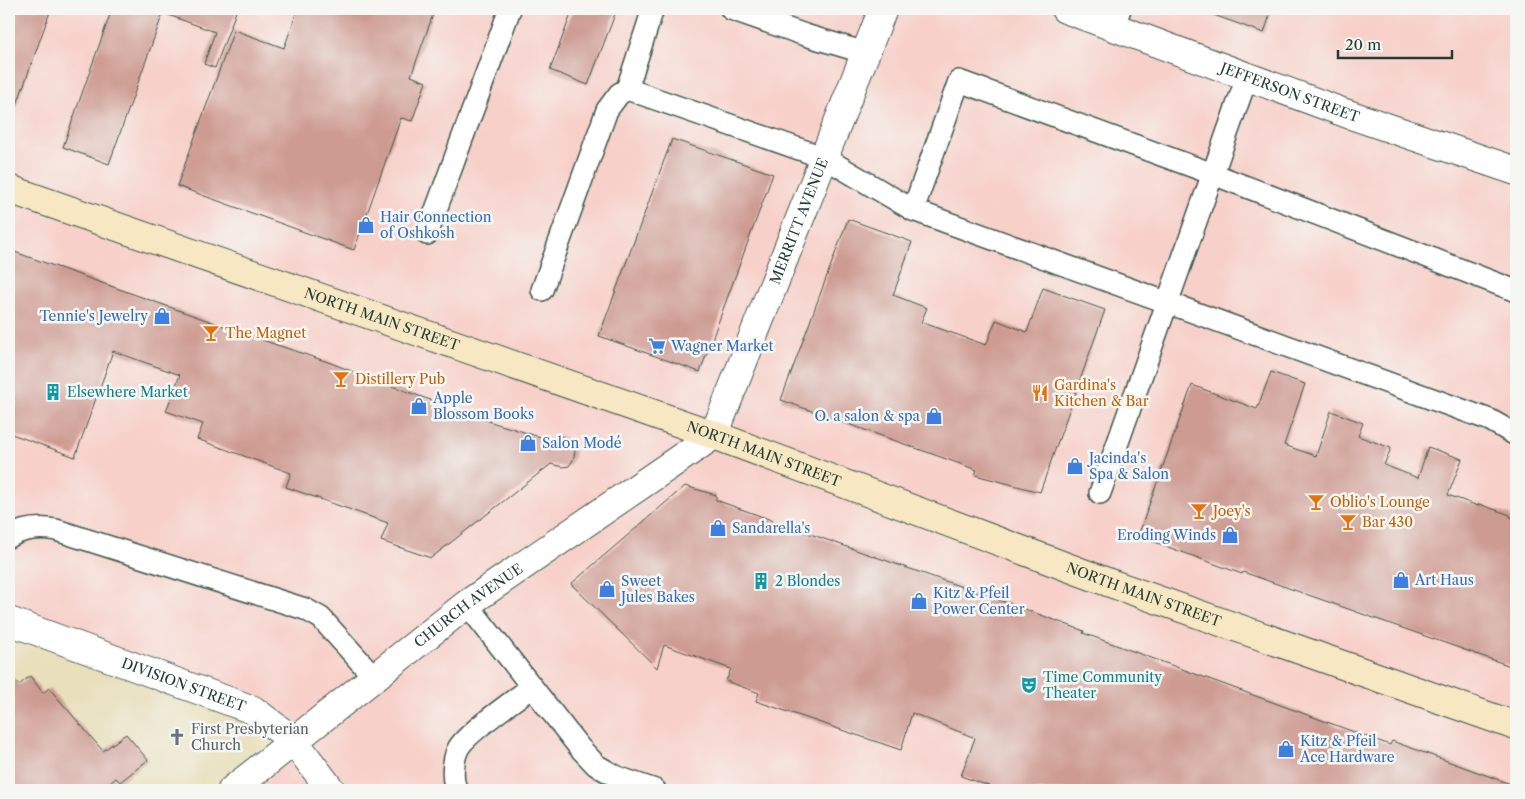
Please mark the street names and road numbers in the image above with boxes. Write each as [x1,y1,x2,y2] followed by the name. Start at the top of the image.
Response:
[1216,58,1362,126] street label: JEFFERSON STREET
[766,155,832,287] street label: MERRITT AVENUE
[302,284,462,355] street label: NORTH MAIN STREET
[684,417,844,491] street label: NORTH MAIN STREET
[1064,558,1224,631] street label: NORTH MAIN STREET
[410,559,526,651] street label: CHURCH AVENUE
[119,654,249,716] street label: DIVISION STREET

